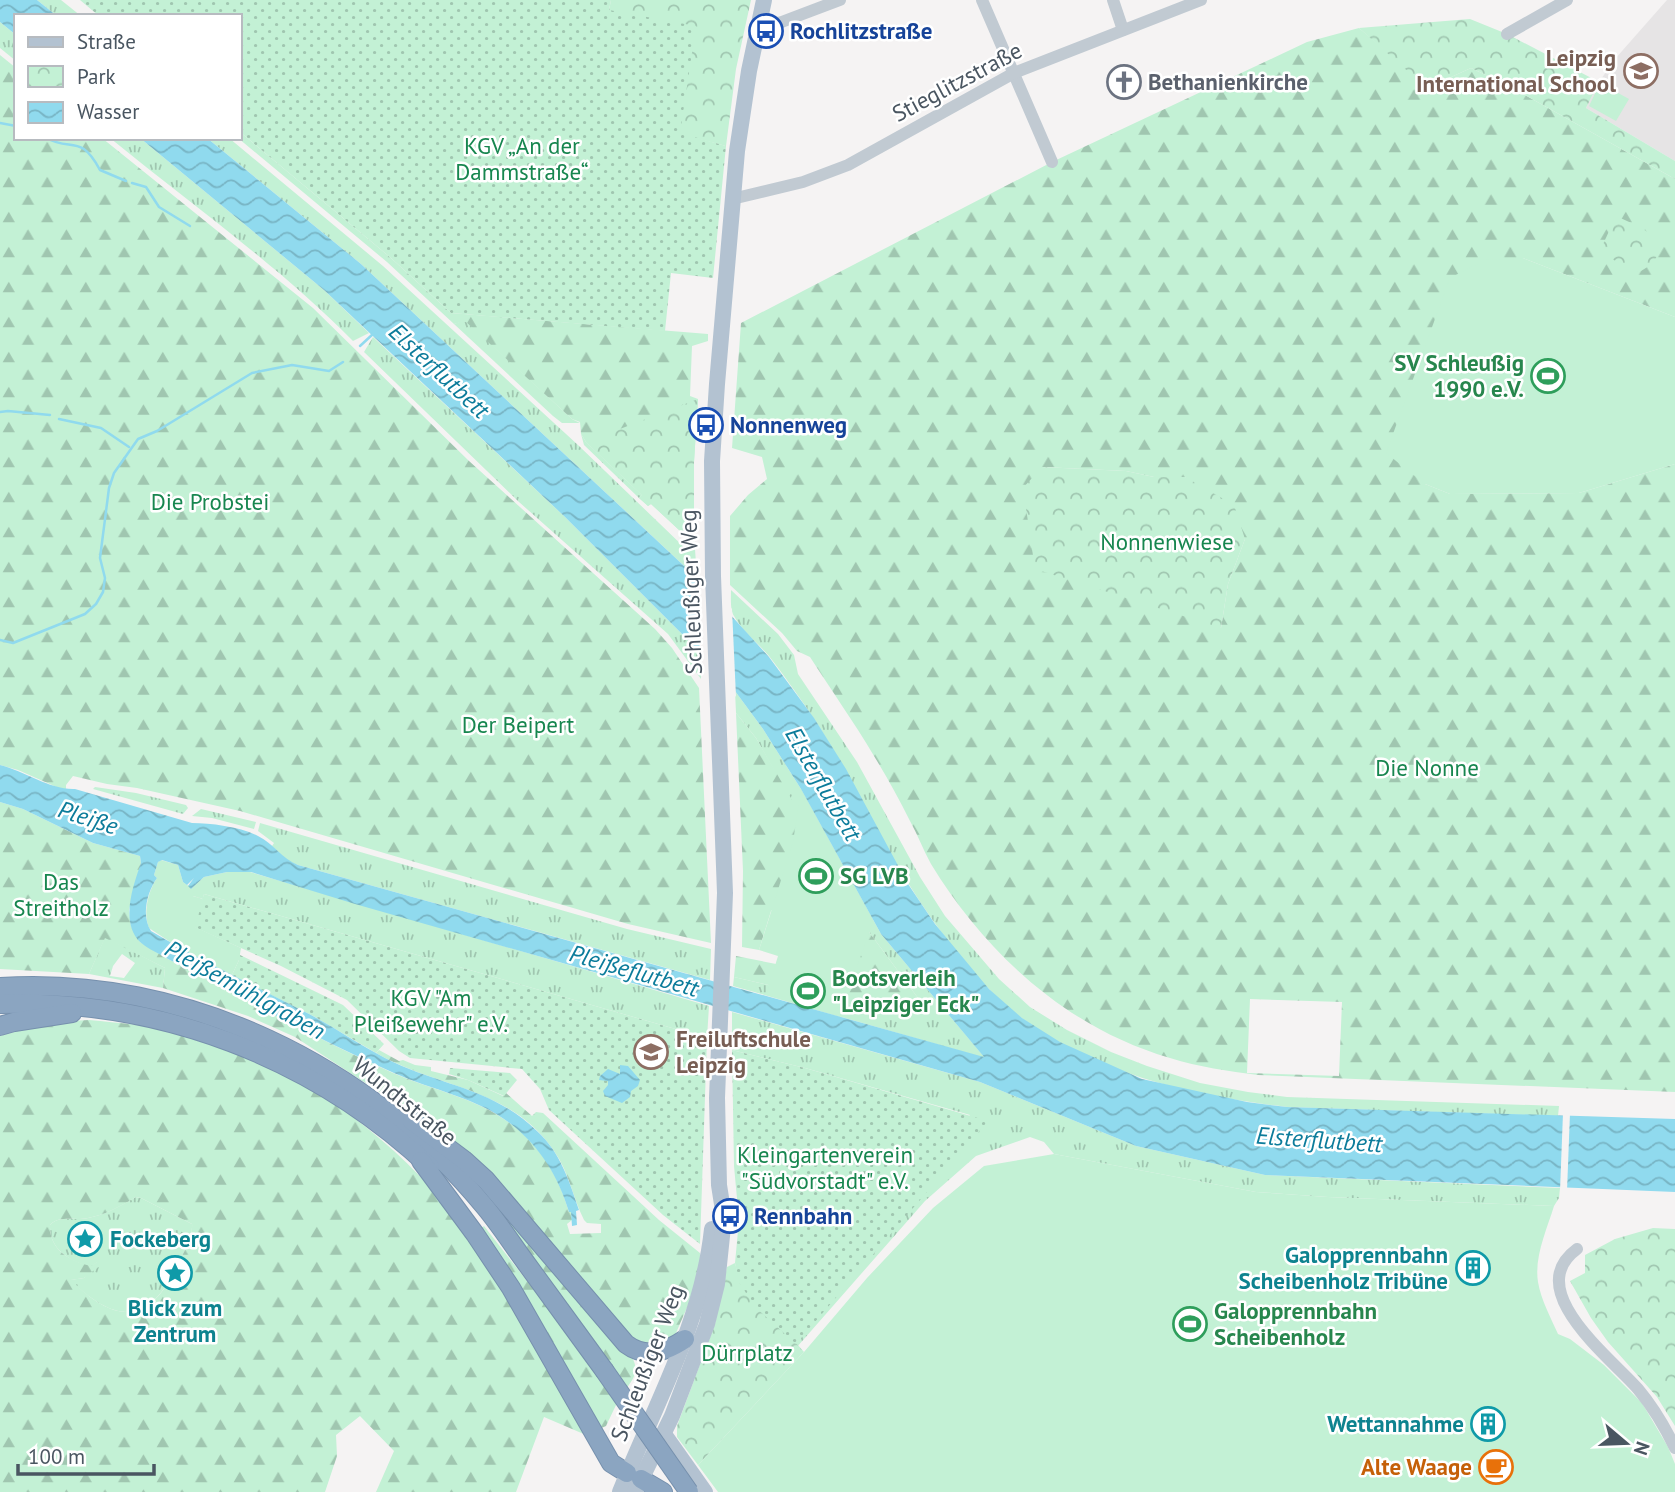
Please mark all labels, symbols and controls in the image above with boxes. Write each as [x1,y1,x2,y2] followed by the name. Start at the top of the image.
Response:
[747,12,785,50] bus stop icon: Rochlitzstraße
[14,14,242,140] legend
[790,16,933,45] place label: Rochlitzstraße
[77,28,136,55] text: Straße
[887,35,1027,128] street label: Stieglitzstraße
[1416,43,1616,98] place label: Leipzig International School
[1622,52,1660,90] school or university icon: Leipzig International School
[77,63,116,90] text: Park
[1105,63,1143,101] church icon: Bethanienkirche
[1148,67,1308,96] place label: Bethanienkirche
[77,98,139,125] text: Wasser
[455,131,589,186] park label: KGV „An der Dammstraße“
[383,316,497,426] water label: Elsterflutbett
[1394,348,1524,403] place label: SV Schleußig 1990 e.V.
[1529,357,1567,395] sports icon: SV Schleußig 1990 e.V.
[687,406,725,444] bus stop icon: Nonnenweg
[730,410,847,439] place label: Nonnenweg
[151,487,269,516] park label: Die Probstei
[673,509,708,675] street label: Schleußiger Weg
[1100,527,1234,556] park label: Nonnenwiese
[462,710,574,739] park label: Der Beipert
[778,721,869,847] water label: Elsterflutbett
[1375,753,1479,782] park label: Die Nonne
[54,793,122,842] water label: Pleiße
[797,857,835,895] sports icon: SG LVB
[840,861,909,890] place label: SG LVB
[13,867,109,922] park label: Das Streitholz
[160,933,331,1046] water label: Pleißemühlgraben
[566,937,704,1004] water label: Pleißeflutbett
[832,963,980,1018] place label: Bootsverleih "Leipziger Eck"
[789,972,827,1010] sports icon: Bootsverleih "Leipziger Eck"
[354,983,508,1038] park label: KGV "Am Pleißewehr" e.V.
[676,1024,811,1079] place label: Freiluftschule Leipzig
[632,1033,670,1071] school or university icon: Freiluftschule Leipzig
[348,1050,463,1151] street label: Wundtstraße
[1255,1120,1385,1159] water label: Elsterflutbett
[737,1140,913,1195] park label: Kleingartenverein "Südvorstadt" e.V.
[711,1197,749,1235] bus stop icon: Rennbahn
[754,1201,852,1230] place label: Rennbahn
[66,1220,104,1258] place icon: Fockeberg
[110,1224,211,1253] place label: Fockeberg
[1239,1240,1448,1295] place label: Galopprennbahn Scheibenholz Tribüne
[1454,1249,1492,1287] building icon: Galopprennbahn Scheibenholz Tribüne
[156,1254,194,1292] place icon: Blick zum Zentrum
[603,1281,690,1445] street label: Schleußiger Weg
[128,1293,222,1348] place label: Blick zum Zentrum
[1214,1296,1377,1351] place label: Galopprennbahn Scheibenholz
[1171,1305,1209,1343] sports icon: Galopprennbahn Scheibenholz
[701,1338,793,1367] park label: Dürrplatz
[1469,1405,1507,1443] building icon: Wettannahme
[1591,1408,1661,1478] north arrow
[1327,1409,1464,1438] place label: Wettannahme
[18,1432,154,1476] scale bar
[1629,1439,1655,1458] text: N
[28,1443,85,1470] text: 100 m
[1477,1448,1515,1486] cafe icon: Alte Waage
[1361,1452,1472,1481] place label: Alte Waage

